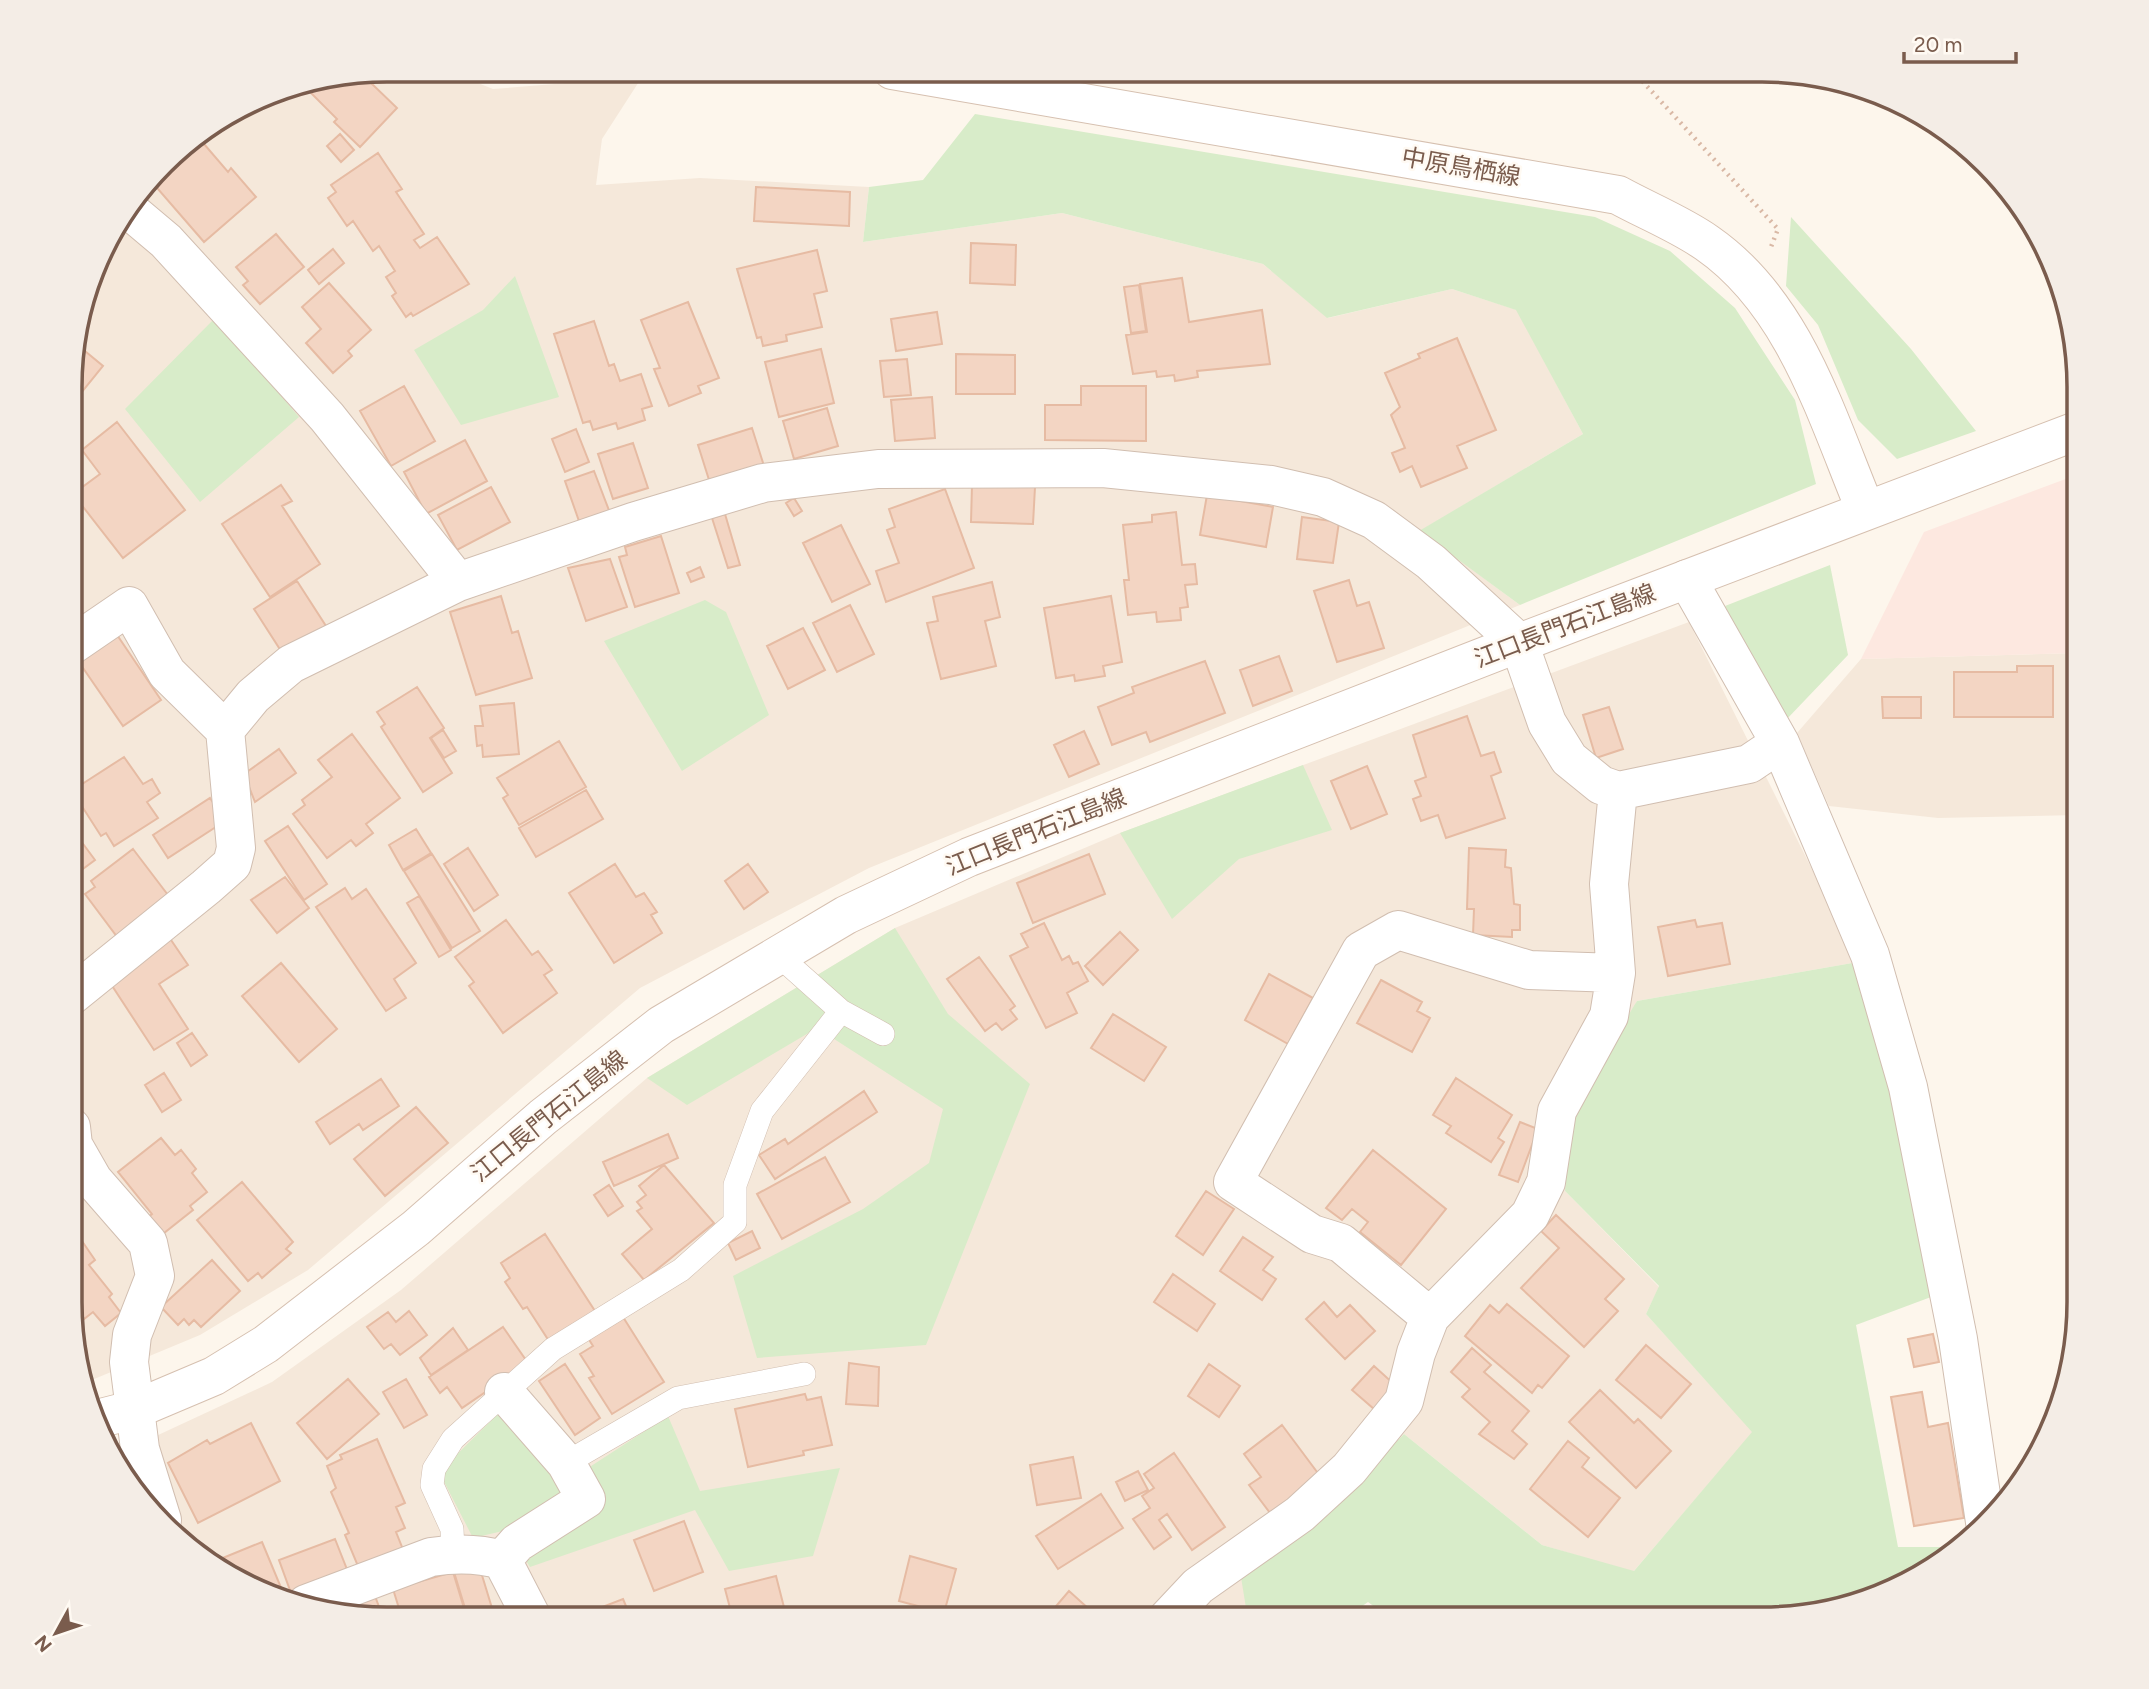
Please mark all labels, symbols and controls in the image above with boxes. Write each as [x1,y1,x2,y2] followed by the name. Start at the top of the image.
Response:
[1904,21,2016,65] scale bar
[1914,32,1962,57] text: 20 m
[1399,142,1523,191] street label: 中原鳥栖線
[1470,578,1660,673] street label: 江口長門石江島線
[941,782,1130,881] street label: 江口長門石江島線
[465,1044,632,1187] street label: 江口長門石江島線
[21,1598,91,1668] north arrow
[30,1631,57,1657] text: N

